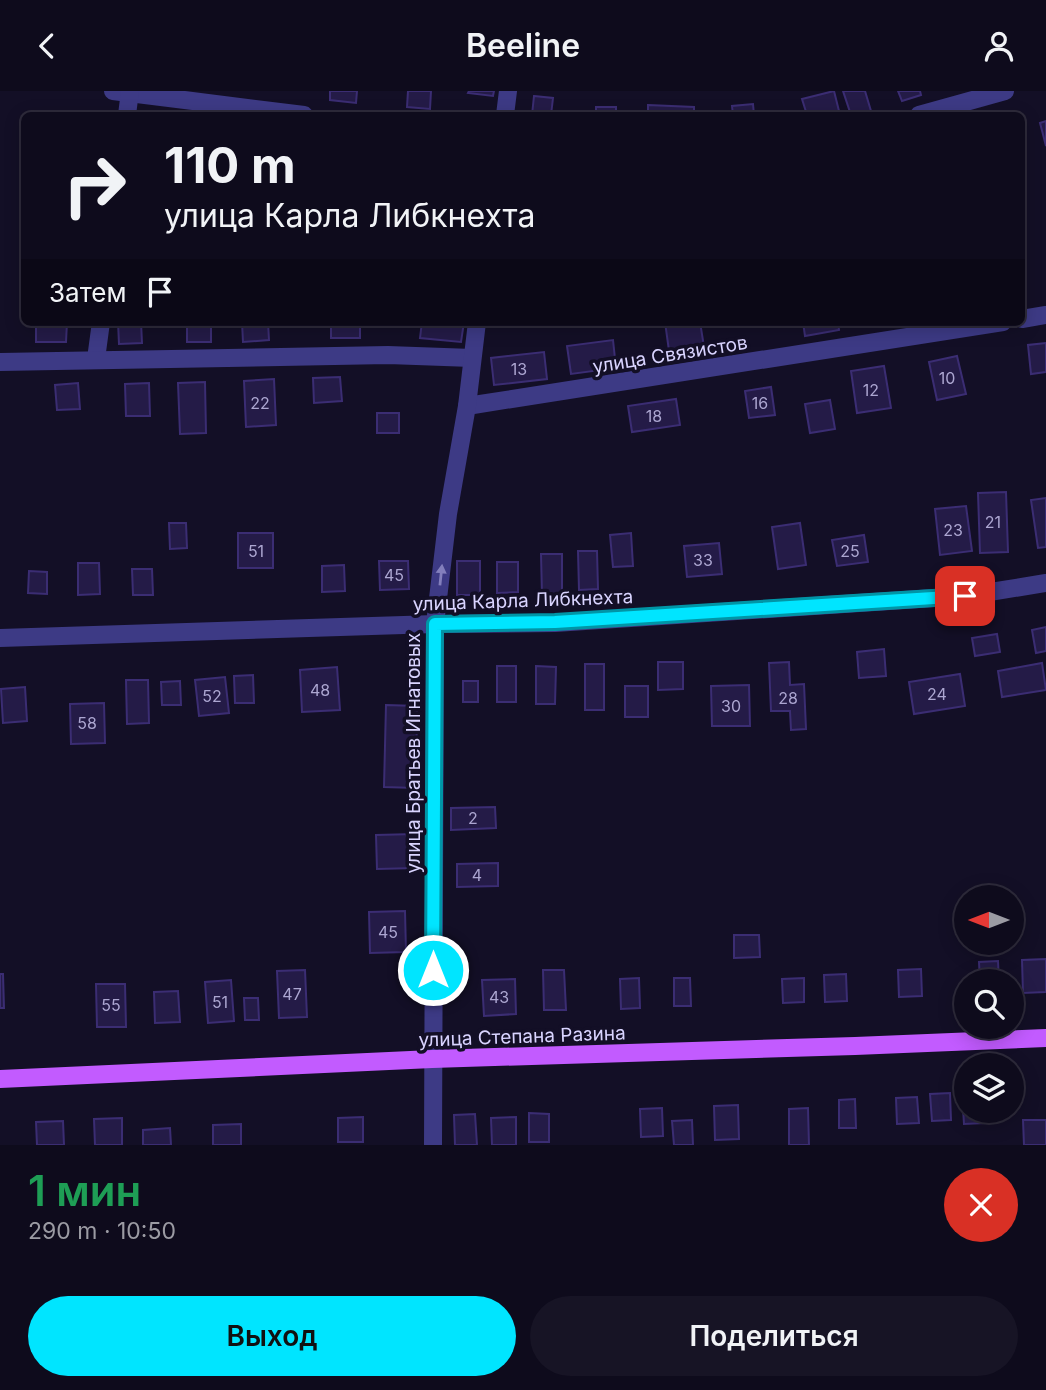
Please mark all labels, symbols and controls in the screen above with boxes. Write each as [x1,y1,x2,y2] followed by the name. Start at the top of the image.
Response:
[466,26,580,65] text: Beeline
[28,27,66,65] icon: back
[980,27,1018,65] icon: person
[164,136,296,195] text: 110 m
[49,140,140,231] icon: right
[164,196,535,235] text: улица Карла Либкнехта
[141,273,179,311] icon: arrive
[49,277,127,308] text: Затем
[591,331,749,378] street label: улица Связистов
[511,359,527,379] house number: 13
[939,368,955,388] house number: 10
[863,380,879,400] house number: 12
[250,393,270,413] house number: 22
[752,393,768,413] house number: 16
[646,406,662,426] house number: 18
[985,512,1001,532] house number: 21
[943,520,963,540] house number: 23
[248,541,264,561] house number: 51
[840,541,860,561] house number: 25
[693,550,713,570] house number: 33
[435,564,446,586] one-way arrow
[384,565,404,585] house number: 45
[935,566,995,626] pin
[946,577,984,615] icon: arrive
[412,585,634,616] street label: улица Карла Либкнехта
[402,633,425,873] street label: улица Братьев Игнатовых
[310,680,330,700] house number: 48
[927,684,947,704] house number: 24
[202,686,222,706] house number: 52
[778,688,798,708] house number: 28
[721,696,741,716] house number: 30
[77,713,97,733] house number: 58
[468,808,478,828] house number: 2
[472,865,482,885] house number: 4
[954,885,1024,955] north arrow
[954,885,1024,1123] map controls
[378,922,398,942] house number: 45
[396,933,470,1007] position arrow
[954,969,1024,1039] button: search
[282,984,302,1004] house number: 47
[489,987,509,1007] house number: 43
[212,992,228,1012] house number: 51
[101,995,121,1015] house number: 55
[418,1021,626,1052] street label: улица Степана Разина
[954,1053,1024,1123] button: layers
[28,1165,141,1216] text: 1 мин
[944,1168,1018,1242] button: close
[28,1217,176,1245] text: 290 m · 10:50
[28,1296,516,1376] button: Выход
[530,1296,1018,1376] button: Поделиться

